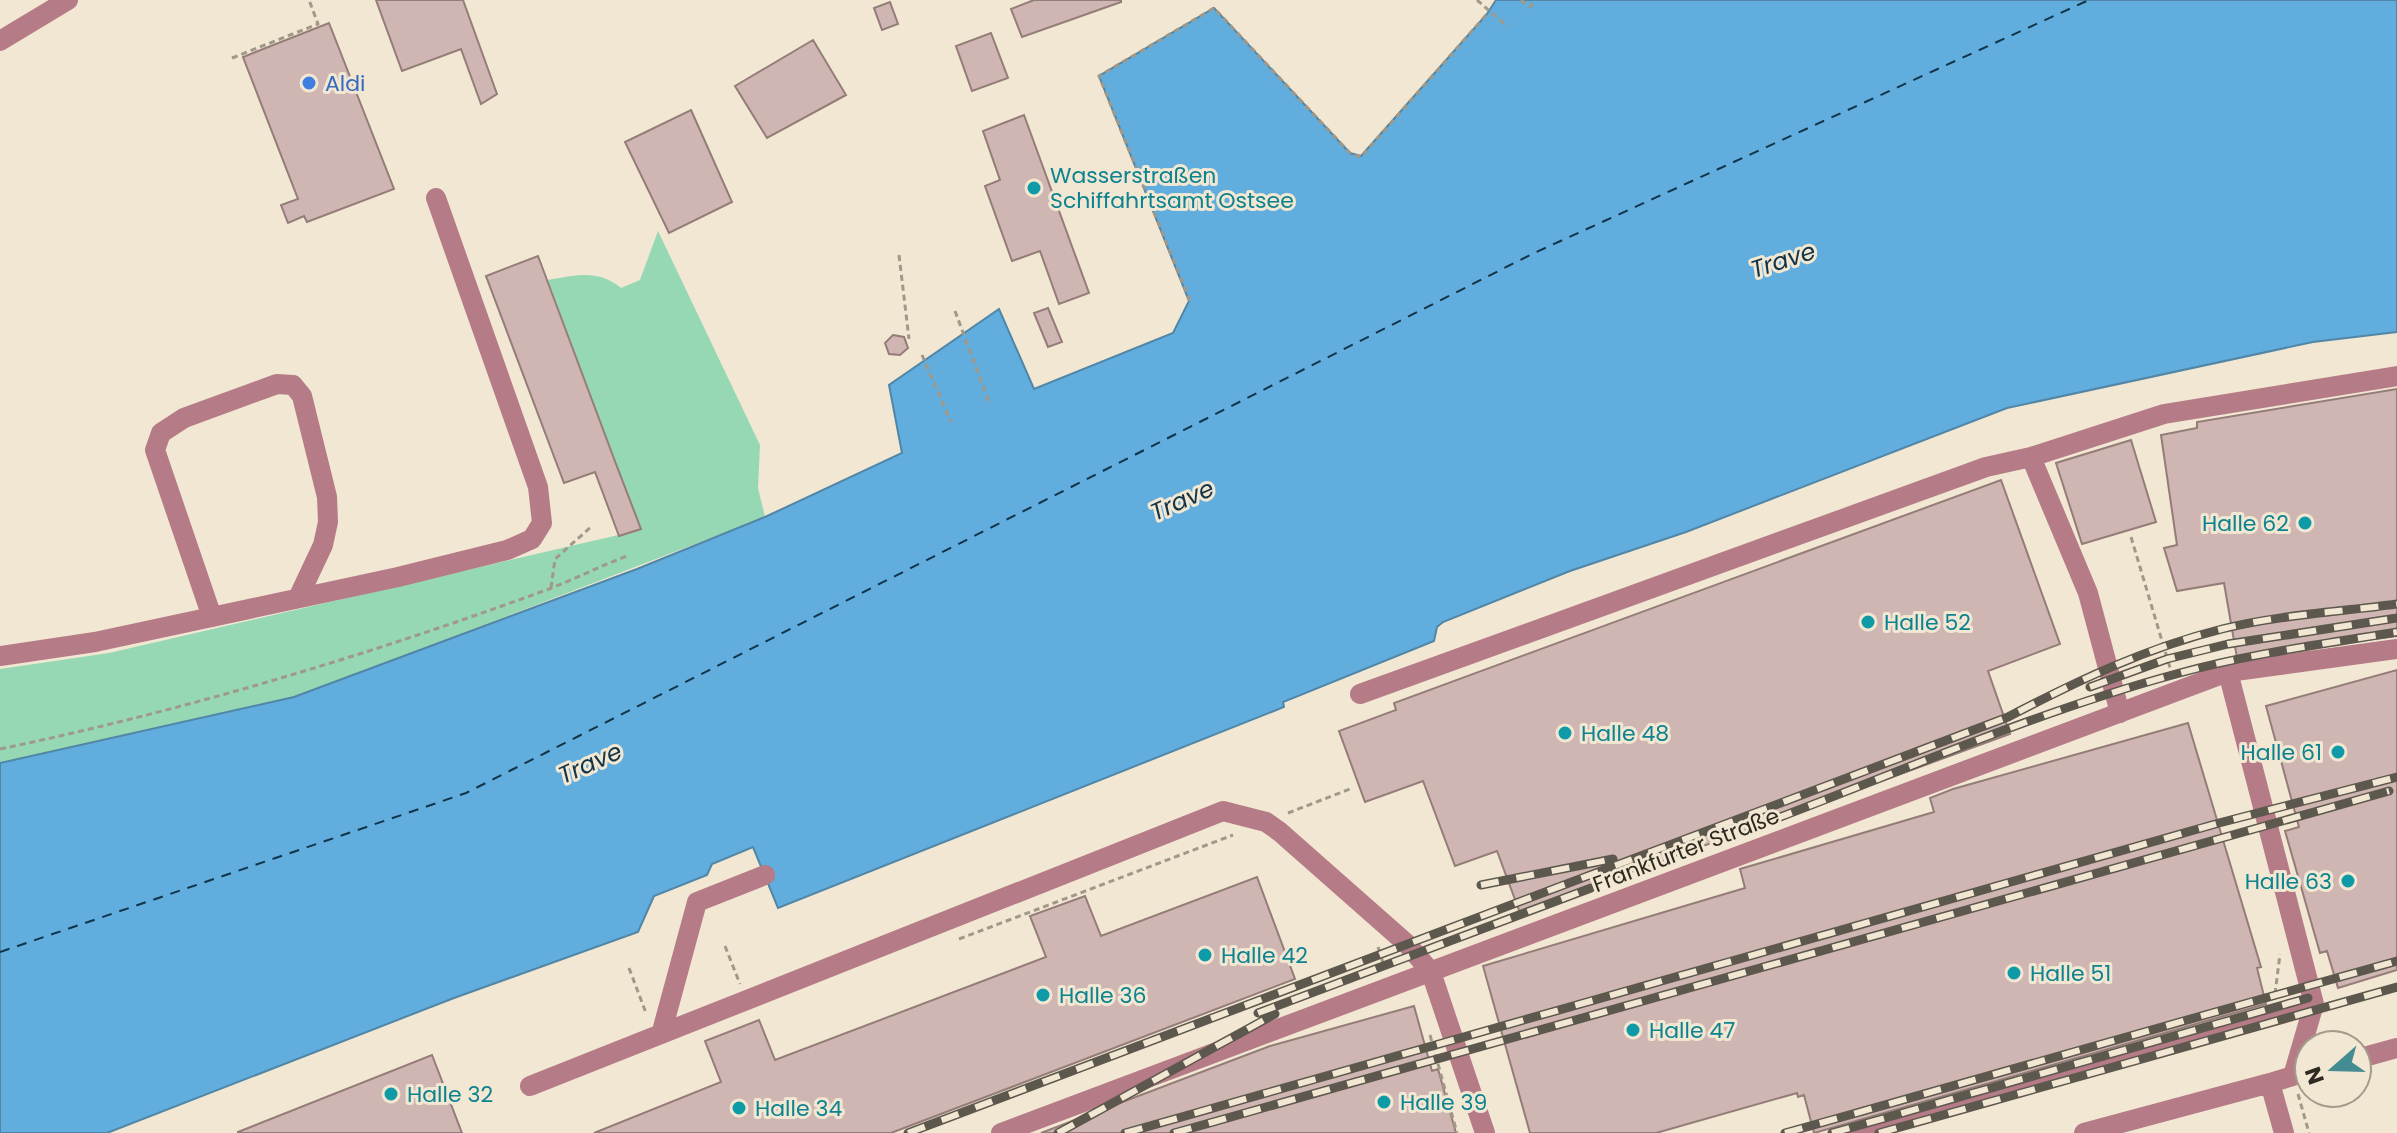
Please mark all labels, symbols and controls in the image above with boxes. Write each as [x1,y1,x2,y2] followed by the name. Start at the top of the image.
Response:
[325,68,366,99] place label: Aldi
[300,74,318,92] marker: Aldi
[1050,160,1294,216] place label: Wasserstraßen Schiffahrtsamt Ostsee
[1025,179,1043,197] marker: Wasserstraßen Schiffahrtsamt Ostsee
[1746,234,1820,286] water label: Trave
[1145,471,1219,529] water label: Trave
[2202,508,2289,539] place label: Halle 62
[2296,514,2314,532] marker: Halle 62
[1884,607,1971,638] place label: Halle 52
[1859,613,1877,631] marker: Halle 52
[1581,718,1669,749] place label: Halle 48
[1556,724,1574,742] marker: Halle 48
[553,734,627,792] water label: Trave
[2241,737,2322,768] place label: Halle 61
[2329,743,2347,761] marker: Halle 61
[1588,800,1784,900] street label: Frankfurter Straße
[2245,866,2332,897] place label: Halle 63
[2339,872,2357,890] marker: Halle 63
[1221,940,1308,971] place label: Halle 42
[1196,946,1214,964] marker: Halle 42
[2030,958,2111,989] place label: Halle 51
[2005,964,2023,982] marker: Halle 51
[1059,980,1146,1011] place label: Halle 36
[1034,986,1052,1004] marker: Halle 36
[1649,1015,1735,1046] place label: Halle 47
[1624,1021,1642,1039] marker: Halle 47
[2293,1029,2373,1109] north arrow
[2297,1063,2332,1089] text: N
[407,1079,493,1110] place label: Halle 32
[382,1085,400,1103] marker: Halle 32
[1400,1087,1487,1118] place label: Halle 39
[755,1093,842,1124] place label: Halle 34
[1375,1093,1393,1111] marker: Halle 39
[730,1099,748,1117] marker: Halle 34

